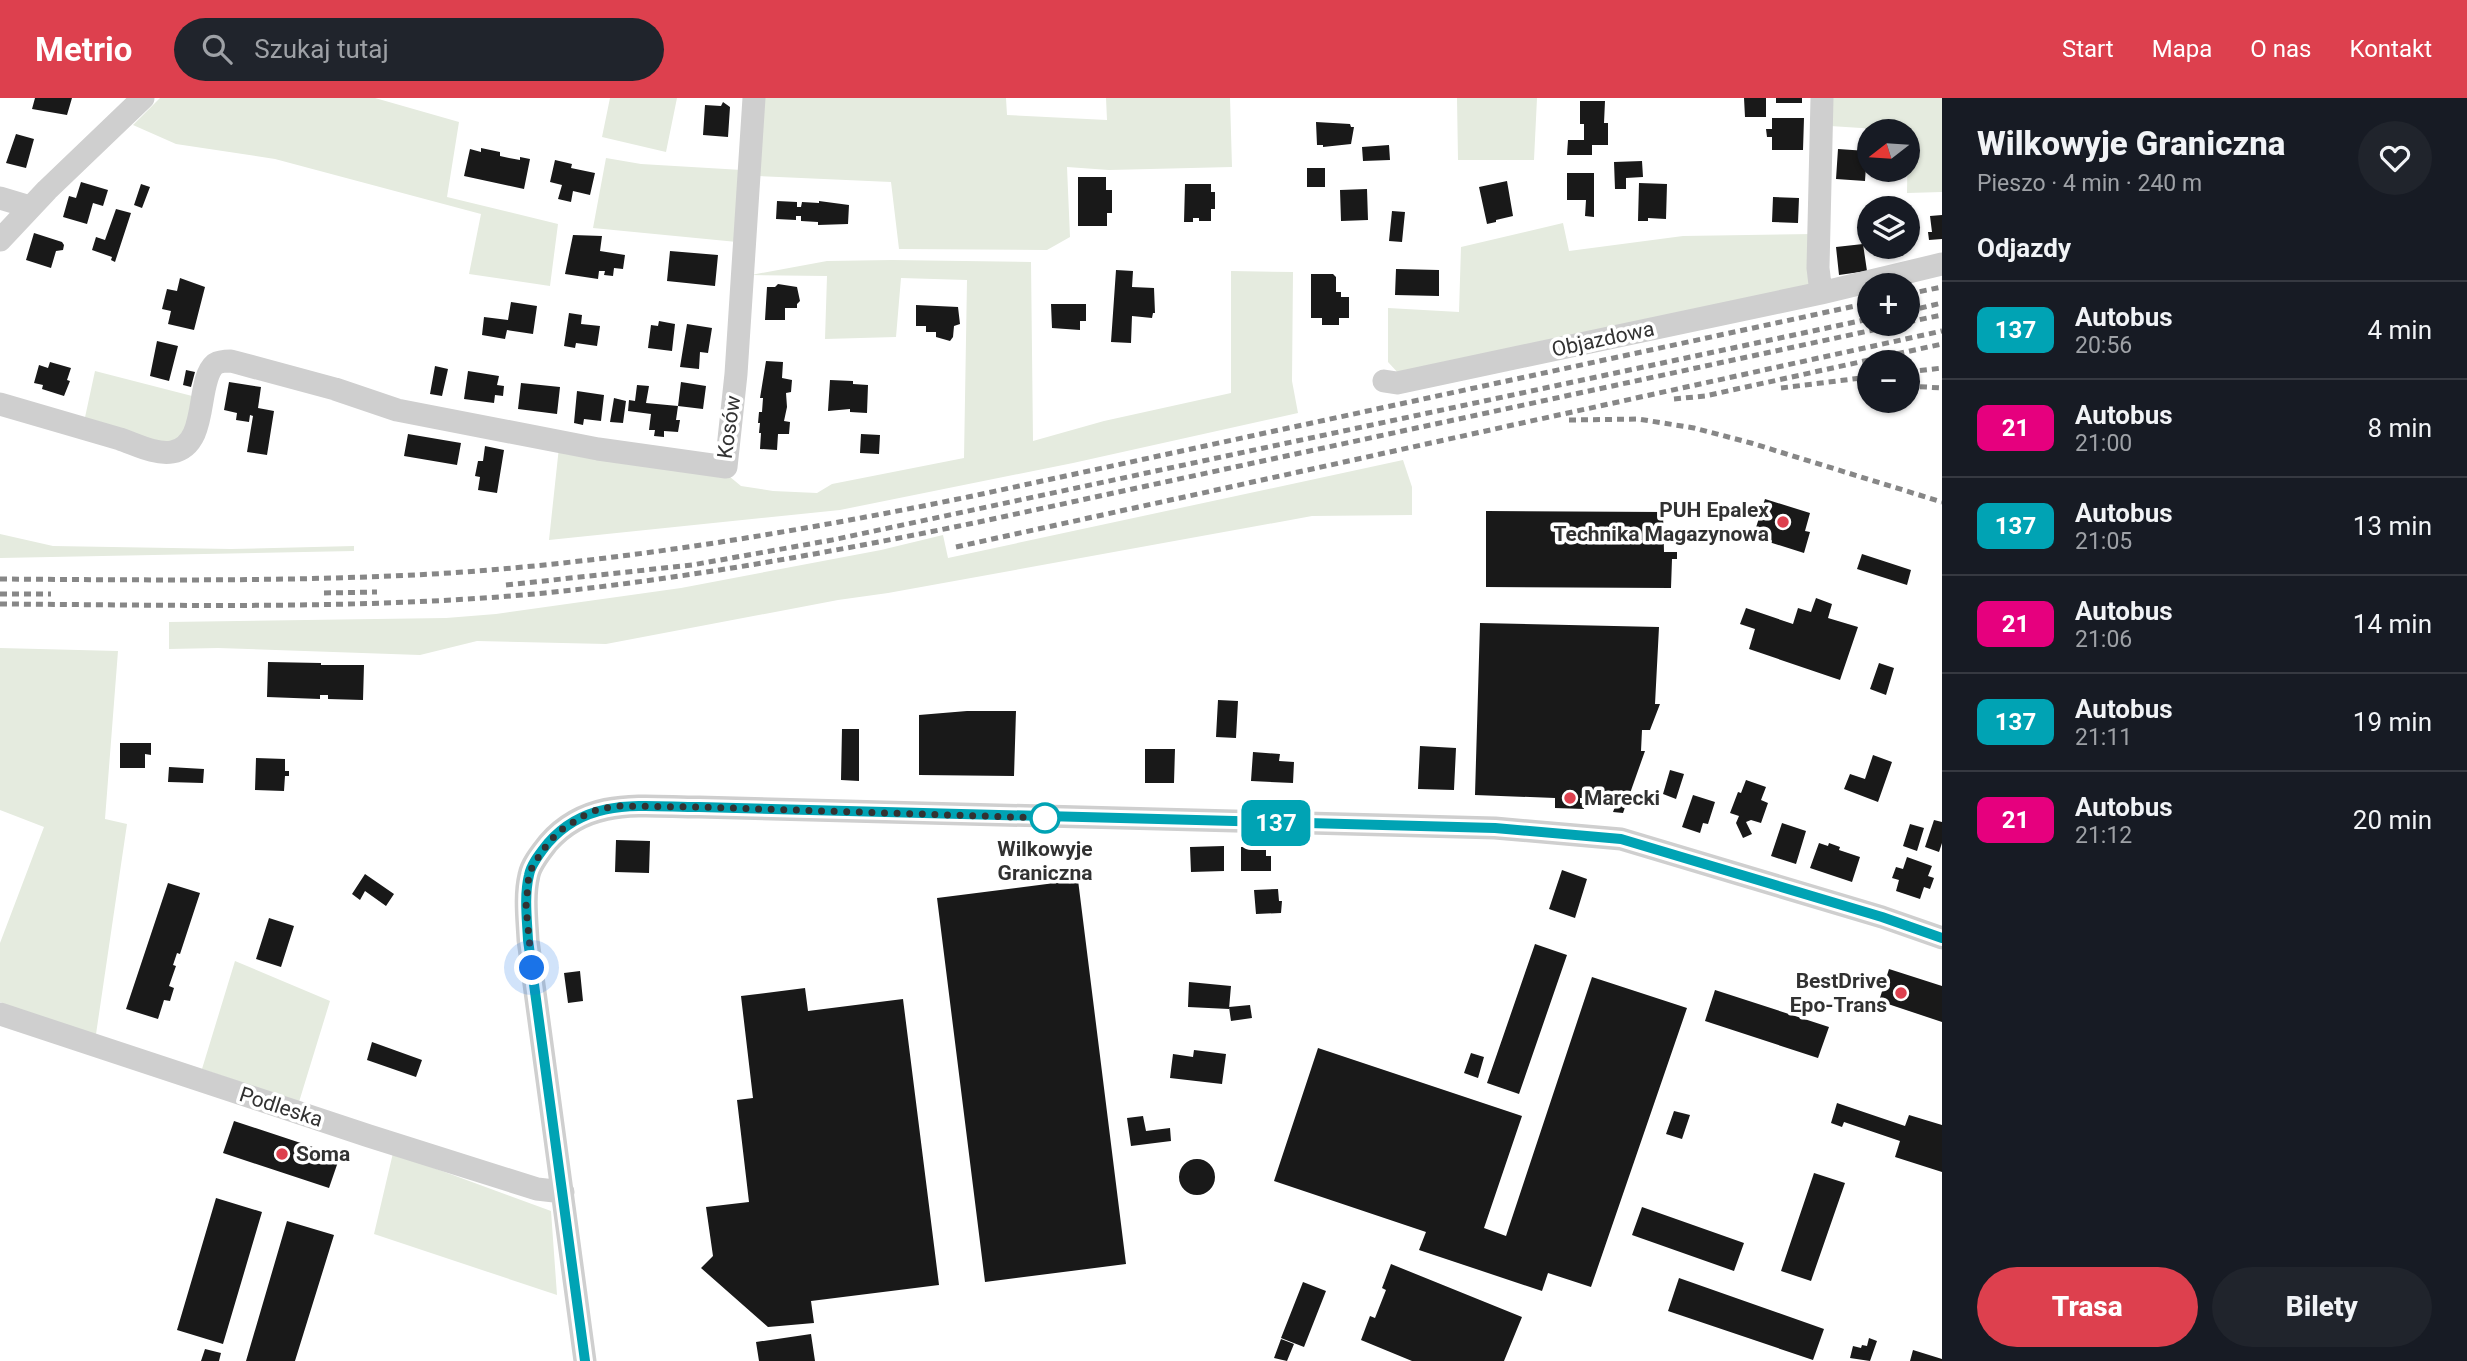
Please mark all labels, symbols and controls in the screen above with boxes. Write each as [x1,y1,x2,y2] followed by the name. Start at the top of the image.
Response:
[174,18,664,81] search box
[35,30,132,69] text: Metrio
[198,30,236,68] icon: search
[254,34,389,64] text: Szukaj tutaj
[2062,35,2114,63] text: Start
[2152,35,2212,63] text: Mapa
[2250,35,2311,63] text: O nas
[2349,35,2432,63] text: Kontakt
[1857,119,1920,182] north arrow
[1857,119,1920,413] map controls
[2358,121,2432,195] button: heart
[1977,124,2285,163] text: Wilkowyje Graniczna
[1977,170,2202,197] text: Pieszo · 4 min · 240 m
[1857,196,1920,259] button: layers
[1977,233,2071,263] text: Odjazdy
[1857,273,1920,336] button: +
[2075,302,2173,332] text: Autobus
[2367,315,2432,345] text: 4 min
[1550,316,1656,362] street label: Objazdowa
[1995,316,2036,344] text: 137
[2075,332,2132,359] text: 20:56
[1857,350,1920,413] button: −
[713,394,745,460] street label: Kosów
[2075,400,2173,430] text: Autobus
[2367,413,2432,443] text: 8 min
[2002,414,2029,442] text: 21
[2075,430,2132,457] text: 21:00
[1553,498,1769,546] place label: PUH Epalex Technika Magazynowa
[2075,498,2173,528] text: Autobus
[2353,511,2432,541] text: 13 min
[1995,512,2036,540] text: 137
[1775,514,1791,530] marker: PUH Epalex Technika Magazynowa
[2075,528,2132,555] text: 21:05
[2075,596,2173,626] text: Autobus
[2353,609,2432,639] text: 14 min
[2002,610,2029,638] text: 21
[2075,626,2132,653] text: 21:06
[2075,694,2173,724] text: Autobus
[2353,707,2432,737] text: 19 min
[1995,708,2036,736] text: 137
[2075,724,2132,751] text: 21:11
[1584,786,1660,810] place label: Marecki
[1562,790,1578,806] marker: Marecki
[2075,792,2173,822] text: Autobus
[1236,800,1316,846] line badge: 137
[1030,803,1060,833] marker: Wilkowyje Graniczna
[2353,805,2432,835] text: 20 min
[2002,806,2029,834] text: 21
[1255,809,1297,837] text: 137
[2075,822,2132,849] text: 21:12
[997,837,1093,885] place label: Wilkowyje Graniczna
[514,950,549,985] your location
[1790,969,1887,1017] place label: BestDrive Epo-Trans
[1893,985,1909,1001] marker: BestDrive Epo-Trans
[236,1082,326,1132] street label: Podleska
[296,1142,350,1166] place label: Soma
[274,1146,290,1162] marker: Soma
[1977,1267,2198,1347] button: Trasa
[2212,1267,2432,1347] button: Bilety

